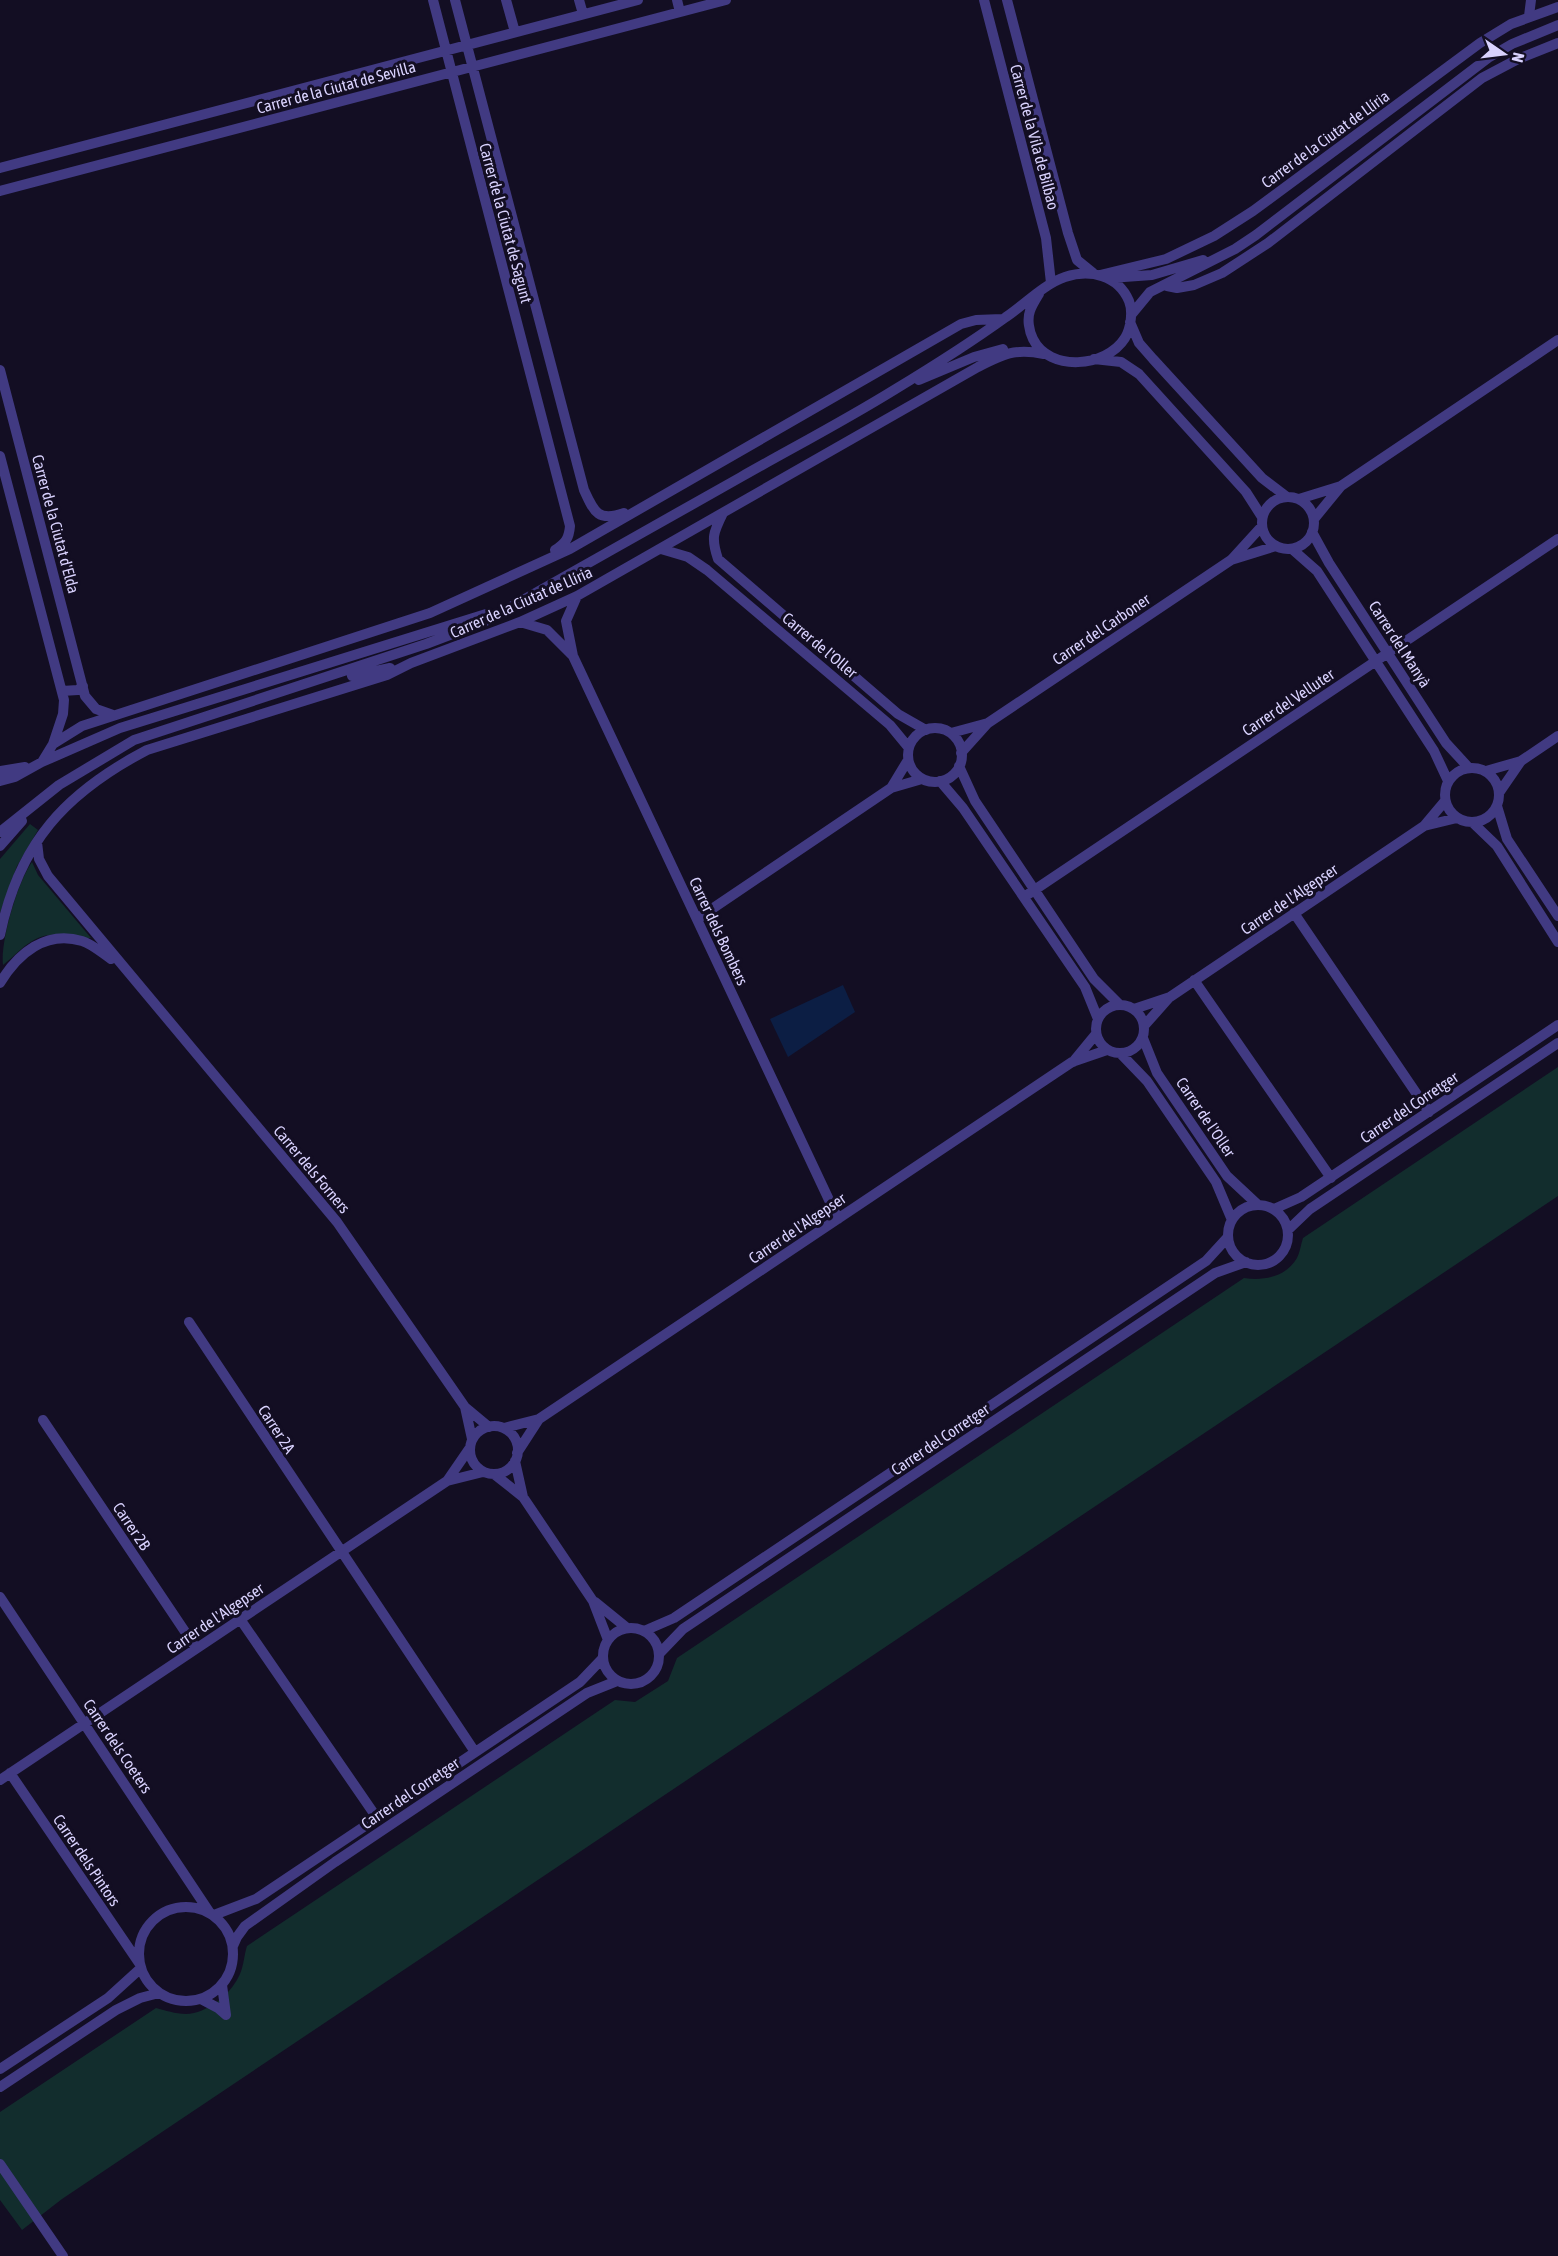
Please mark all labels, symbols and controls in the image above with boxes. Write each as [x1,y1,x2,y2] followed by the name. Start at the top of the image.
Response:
[1474,24,1534,84] north arrow
[1509,51,1528,64] text: N
[255,57,417,117] street label: Carrer de la Ciutat de Sevilla
[1007,62,1063,212] street label: Carrer de la Vila de Bilbao
[1258,87,1392,191] street label: Carrer de la Ciutat de Llíria
[475,141,536,306] street label: Carrer de la Ciutat de Sagunt
[29,453,83,595] street label: Carrer de la Ciutat d'Elda
[447,563,595,641] street label: Carrer de la Ciutat de Llíria
[1049,590,1153,668] street label: Carrer del Carboner
[1365,597,1435,691] street label: Carrer del Manyà
[779,609,861,682] street label: Carrer de l'Oller
[1239,665,1338,739] street label: Carrer del Velluter
[1237,860,1342,939] street label: Carrer de l'Algepser
[686,874,752,988] street label: Carrer dels Bombers
[1357,1067,1462,1147] street label: Carrer del Corretger
[1173,1074,1239,1160] street label: Carrer de l'Oller
[270,1121,354,1217] street label: Carrer dels Forners
[745,1189,850,1268] street label: Carrer de l'Algepser
[888,1399,993,1479] street label: Carrer del Corretger
[255,1402,299,1457] street label: Carrer 2A
[110,1499,155,1553] street label: Carrer 2B
[163,1579,268,1658] street label: Carrer de l'Algepser
[80,1696,156,1797] street label: Carrer dels Coeters
[358,1753,463,1833] street label: Carrer del Corretger
[50,1811,124,1909] street label: Carrer dels Pintors

